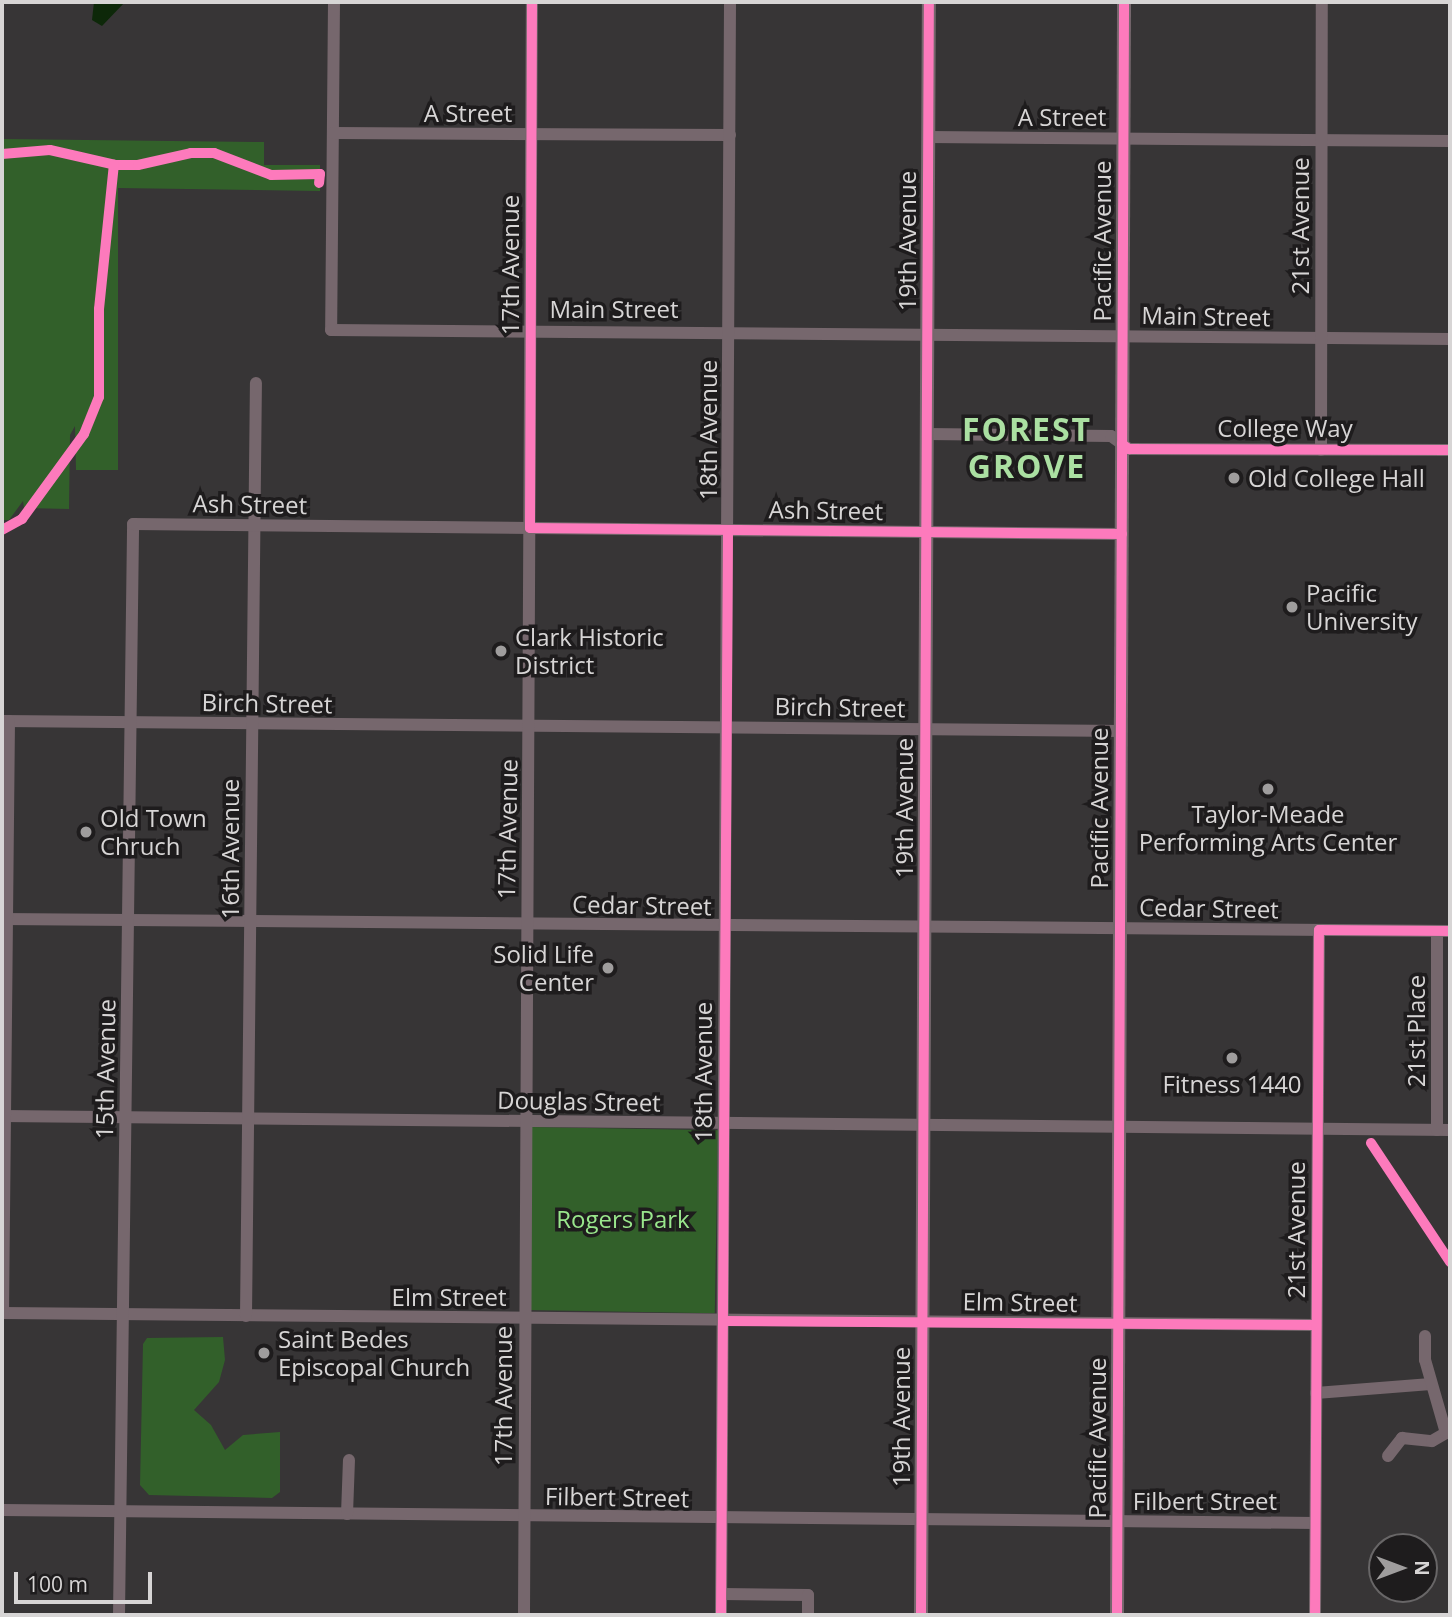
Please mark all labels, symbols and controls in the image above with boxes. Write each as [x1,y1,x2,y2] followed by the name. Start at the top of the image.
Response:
[424,99,512,127] street label: A Street
[1018,103,1106,131] street label: A Street
[1286,157,1314,295] street label: 21st Avenue
[1088,161,1116,321] street label: Pacific Avenue
[893,171,921,311] street label: 19th Avenue
[496,195,524,335] street label: 17th Avenue
[550,295,678,323] street label: Main Street
[1141,300,1271,332] street label: Main Street
[694,360,722,500] street label: 18th Avenue
[963,411,1091,486] district label: FOREST GROVE
[1217,414,1353,442] street label: College Way
[1248,464,1425,492] place label: Old College Hall
[1226,470,1242,486] marker: Old College Hall
[192,489,308,519] street label: Ash Street
[768,495,884,525] street label: Ash Street
[1306,579,1418,635] place label: Pacific University
[1284,599,1300,615] marker: Pacific University
[515,623,664,679] place label: Clark Historic District
[493,643,509,659] marker: Clark Historic District
[201,687,333,719] street label: Birch Street
[774,691,906,723] street label: Birch Street
[1085,728,1113,888] street label: Pacific Avenue
[890,738,918,878] street label: 19th Avenue
[491,759,523,899] street label: 17th Avenue
[216,779,244,919] street label: 16th Avenue
[1260,781,1276,797] marker: Taylor-Meade Performing Arts Center
[1139,800,1397,856] place label: Taylor-Meade Performing Arts Center
[100,804,207,860] place label: Old Town Chruch
[78,824,94,840] marker: Old Town Chruch
[572,889,712,921] street label: Cedar Street
[1139,892,1279,924] street label: Cedar Street
[493,940,594,996] place label: Solid Life Center
[600,960,616,976] marker: Solid Life Center
[1402,975,1430,1087] street label: 21st Place
[89,999,121,1139] street label: 15th Avenue
[689,1002,717,1142] street label: 18th Avenue
[1224,1050,1240,1066] marker: Fitness 1440
[1162,1070,1302,1098] place label: Fitness 1440
[497,1085,661,1117] street label: Douglas Street
[1282,1161,1310,1299] street label: 21st Avenue
[556,1205,690,1233] park label: Rogers Park
[392,1283,506,1311] street label: Elm Street
[962,1287,1078,1317] street label: Elm Street
[278,1325,470,1381] place label: Saint Bedes Episcopal Church
[489,1326,517,1466] street label: 17th Avenue
[256,1345,272,1361] marker: Saint Bedes Episcopal Church
[887,1347,915,1487] street label: 19th Avenue
[1083,1358,1111,1518] street label: Pacific Avenue
[545,1481,689,1513] street label: Filbert Street
[1133,1487,1277,1515] street label: Filbert Street
[1368,1533,1438,1603] north arrow
[18,1558,156,1602] scale bar
[1409,1560,1435,1576] text: N
[27,1570,88,1598] text: 100 m

